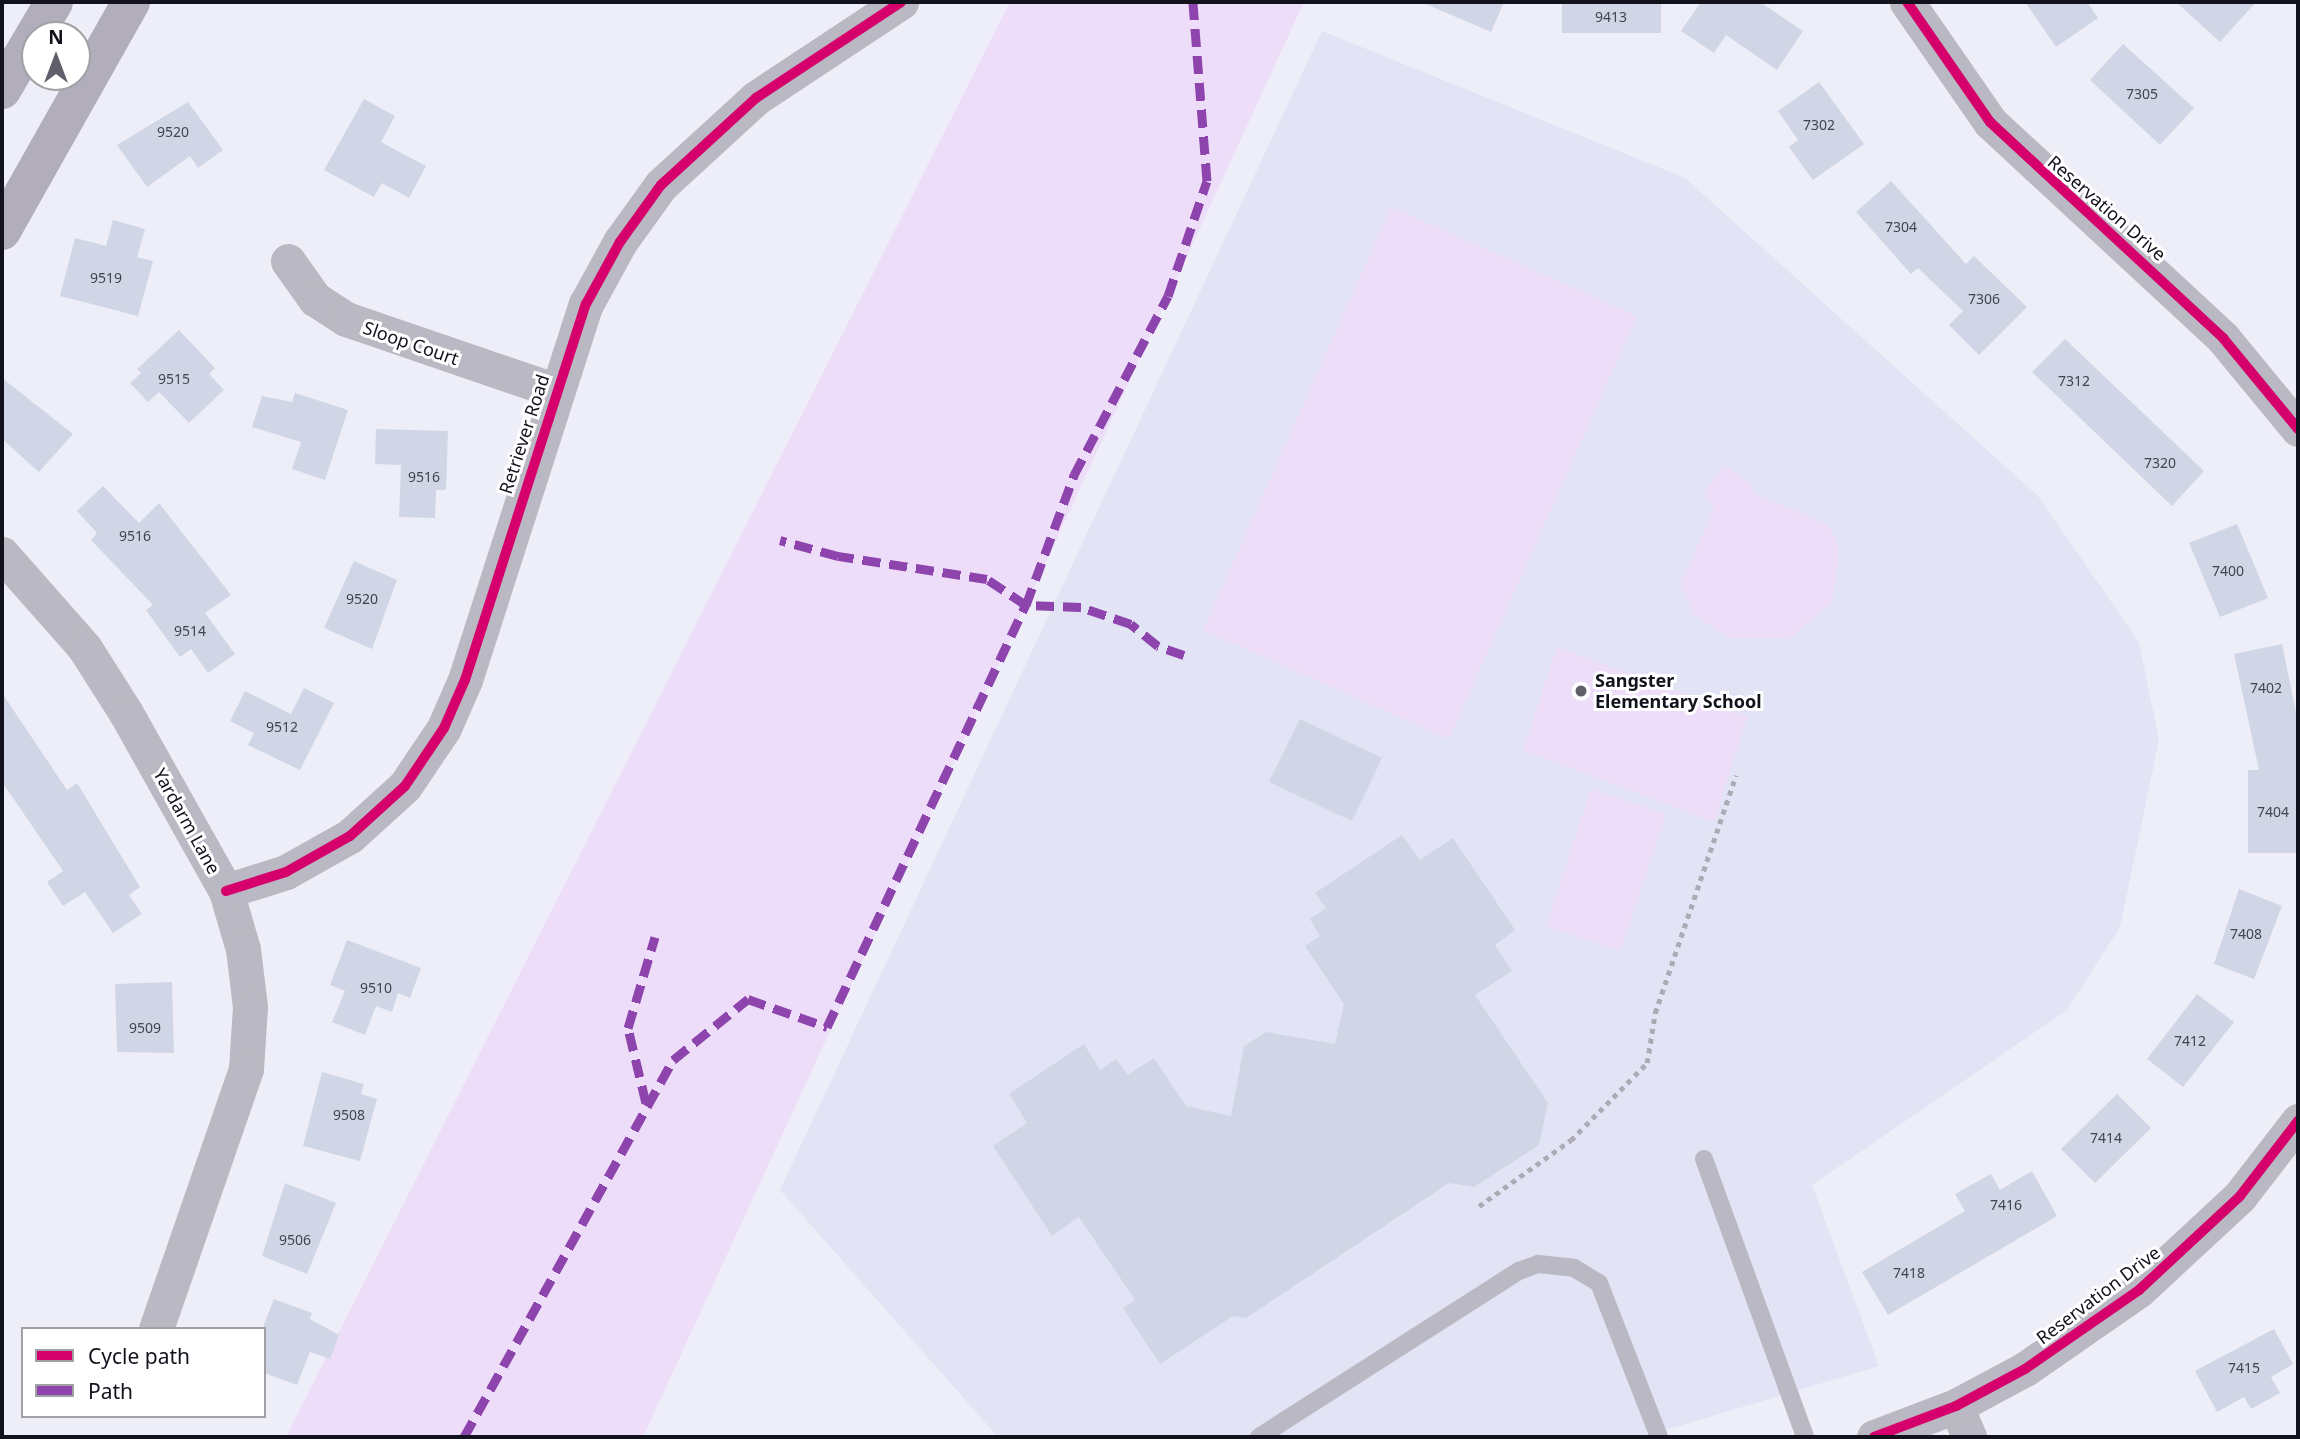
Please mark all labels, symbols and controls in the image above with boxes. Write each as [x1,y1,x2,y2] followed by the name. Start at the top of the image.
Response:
[1595,9,1627,25] house number: 9413
[21,21,91,91] north arrow
[48,24,64,50] text: N
[2126,86,2158,102] house number: 7305
[1803,117,1835,133] house number: 7302
[157,124,189,140] house number: 9520
[2044,151,2170,265] street label: Reservation Drive
[1885,219,1917,235] house number: 7304
[90,270,122,286] house number: 9519
[1968,291,2000,307] house number: 7306
[361,317,461,369] street label: Sloop Court
[158,371,190,387] house number: 9515
[495,372,553,496] street label: Retriever Road
[2058,373,2090,389] house number: 7312
[2144,455,2176,471] house number: 7320
[408,469,440,485] house number: 9516
[119,528,151,544] house number: 9516
[2212,563,2244,579] house number: 7400
[346,591,378,607] house number: 9520
[174,623,206,639] house number: 9514
[1595,670,1762,712] place label: Sangster Elementary School
[2250,680,2282,696] house number: 7402
[1573,683,1589,699] marker: Sangster Elementary School
[266,719,298,735] house number: 9512
[149,764,225,878] street label: Yardarm Lane
[2257,804,2289,820] house number: 7404
[2230,926,2262,942] house number: 7408
[360,980,392,996] house number: 9510
[129,1020,161,1036] house number: 9509
[2174,1033,2206,1049] house number: 7412
[333,1107,365,1123] house number: 9508
[2090,1130,2122,1146] house number: 7414
[1990,1197,2022,1213] house number: 7416
[279,1232,311,1248] house number: 9506
[2032,1241,2164,1349] street label: Reservation Drive
[1893,1265,1925,1281] house number: 7418
[21,1327,266,1418] legend
[88,1342,190,1370] text: Cycle path
[2228,1360,2260,1376] house number: 7415
[88,1377,133,1405] text: Path

